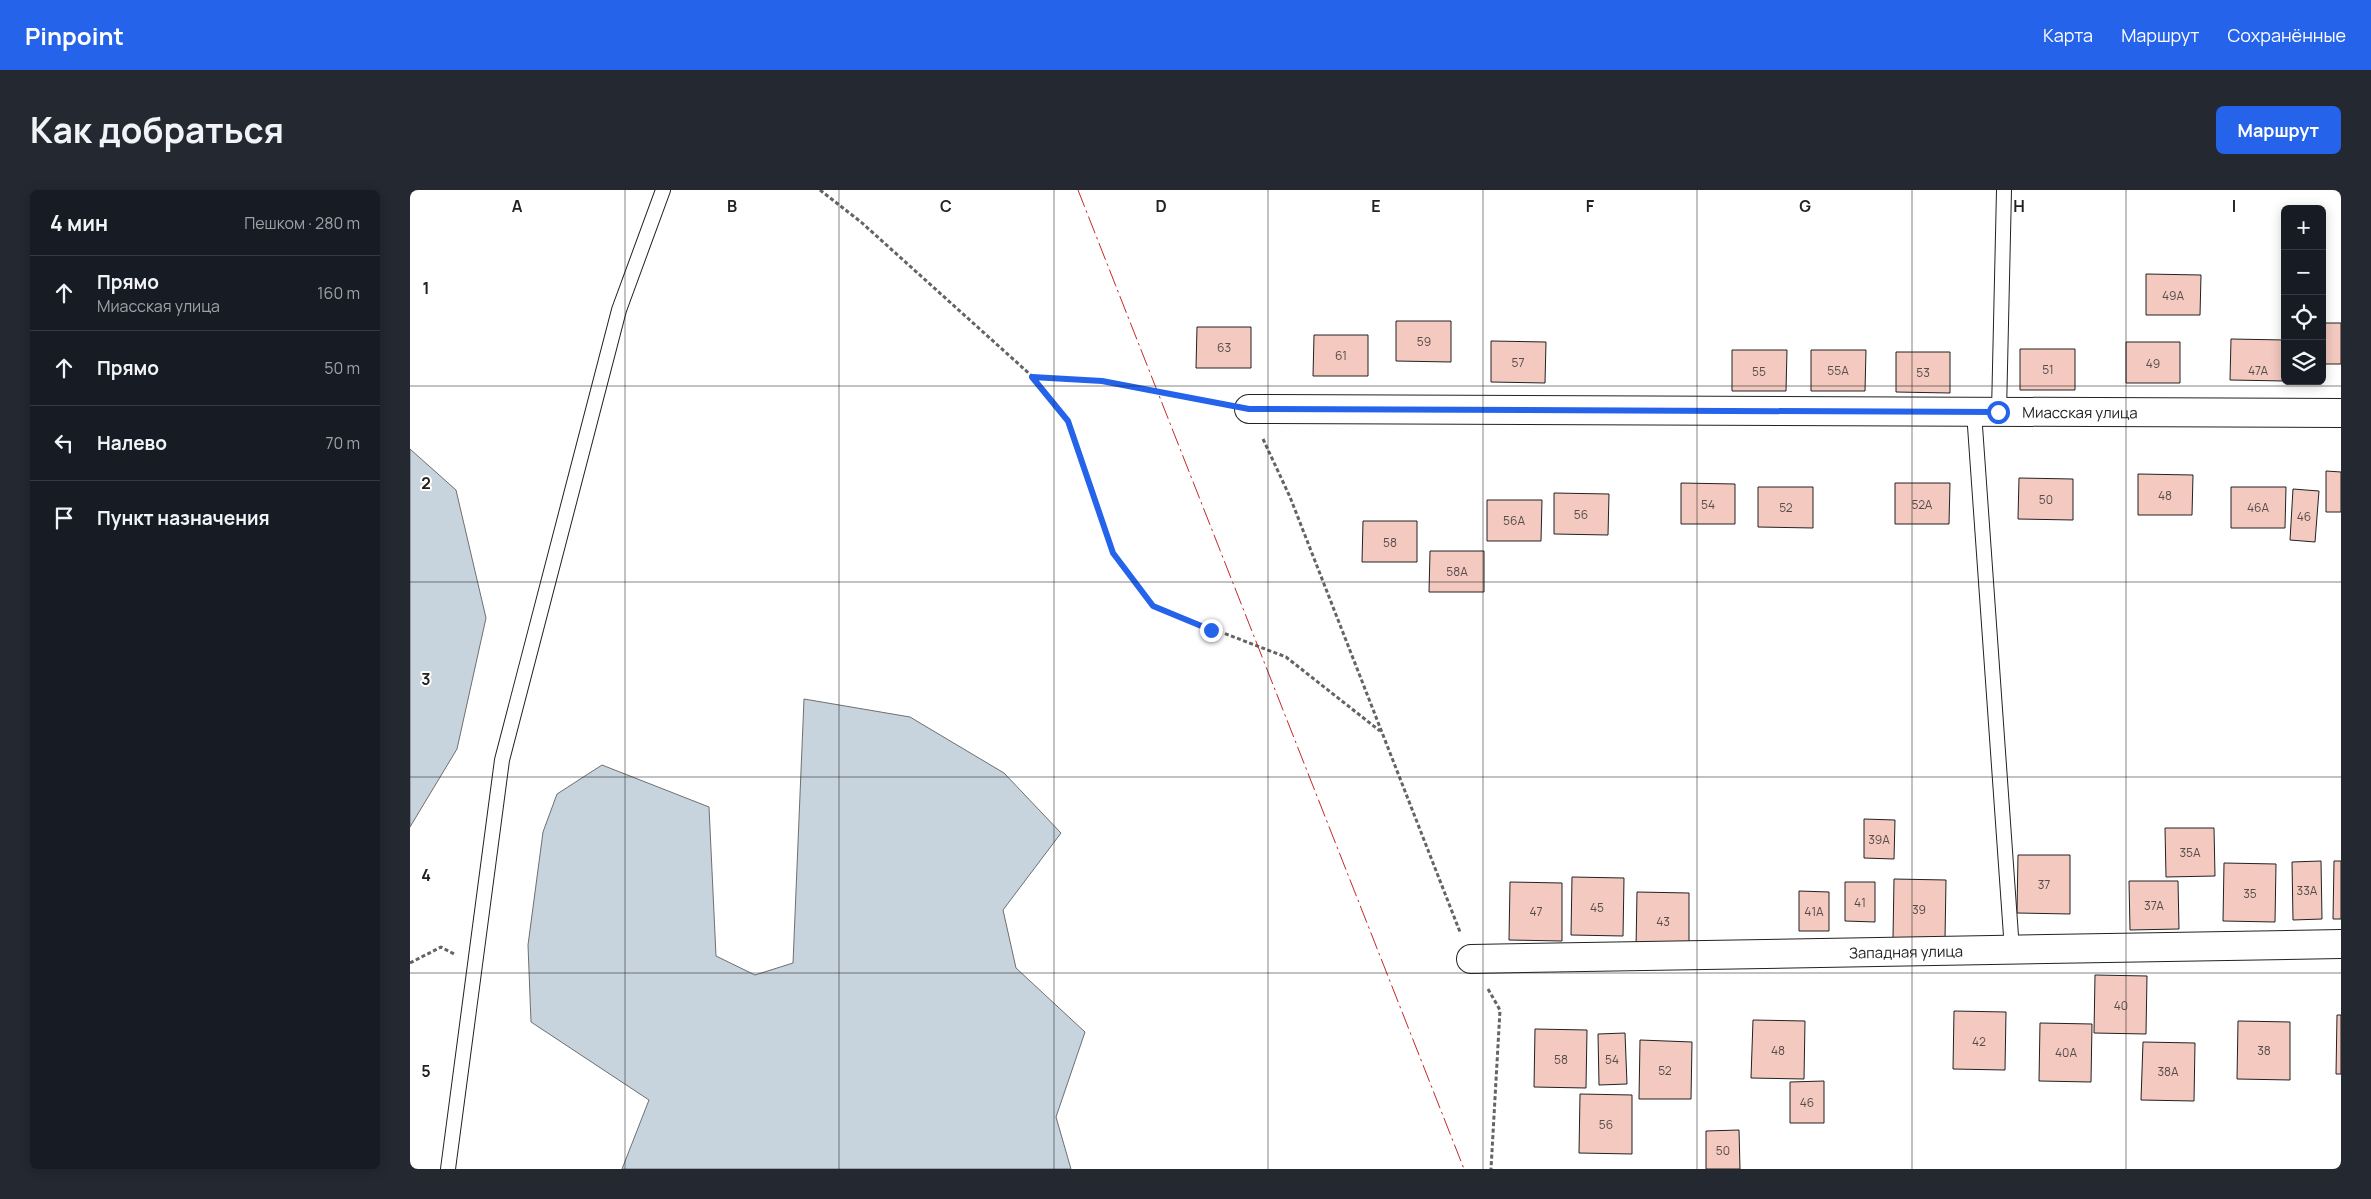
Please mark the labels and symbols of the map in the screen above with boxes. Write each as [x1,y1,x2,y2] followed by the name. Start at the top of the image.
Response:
[512,195,523,217] text: A
[727,195,737,217] text: B
[940,195,952,217] text: C
[1155,195,1167,217] text: D
[1371,195,1381,217] text: E
[1586,195,1595,217] text: F
[1799,195,1811,217] text: G
[2013,195,2025,217] text: H
[2232,195,2236,217] text: I
[422,277,430,299] text: 1
[2162,287,2184,304] house number: 49А
[1417,333,1431,350] house number: 59
[1217,339,1231,356] house number: 63
[1335,347,1347,364] house number: 61
[1512,354,1524,371] house number: 57
[2146,355,2160,372] house number: 49
[2042,361,2054,378] house number: 51
[1827,362,1849,379] house number: 55А
[2248,362,2269,379] house number: 47А
[1752,363,1766,380] house number: 55
[1916,364,1930,381] house number: 53
[1987,401,2010,424] route start
[2022,401,2138,423] street label: Миасская улица
[421,472,431,494] text: 2
[2158,487,2172,504] house number: 48
[2039,491,2053,508] house number: 50
[1701,496,1715,513] house number: 54
[1912,496,1933,513] house number: 52А
[1779,499,1793,516] house number: 52
[2247,499,2269,516] house number: 46А
[1574,506,1588,523] house number: 56
[2297,508,2311,525] house number: 46
[1503,512,1525,529] house number: 56А
[1383,534,1397,551] house number: 58
[1446,563,1468,580] house number: 58А
[1200,619,1223,642] route end
[421,668,431,690] text: 3
[1868,831,1890,848] house number: 39А
[2179,844,2201,861] house number: 35А
[421,864,431,886] text: 4
[2038,876,2050,893] house number: 37
[2297,882,2318,899] house number: 33А
[2243,885,2257,902] house number: 35
[1854,894,1866,911] house number: 41
[2144,897,2164,914] house number: 37А
[1590,899,1604,916] house number: 45
[1912,901,1926,918] house number: 39
[1529,903,1543,920] house number: 47
[1804,903,1824,920] house number: 41А
[1656,913,1670,930] house number: 43
[1849,940,1963,963] street label: Западная улица
[2114,997,2128,1014] house number: 40
[1972,1033,1986,1050] house number: 42
[1771,1042,1785,1059] house number: 48
[2257,1042,2271,1059] house number: 38
[2055,1044,2077,1061] house number: 40А
[1554,1051,1568,1068] house number: 58
[1605,1051,1619,1068] house number: 54
[421,1060,431,1082] text: 5
[1658,1062,1672,1079] house number: 52
[2157,1063,2179,1080] house number: 38А
[1800,1094,1814,1111] house number: 46
[1599,1116,1613,1133] house number: 56
[1716,1142,1730,1159] house number: 50

